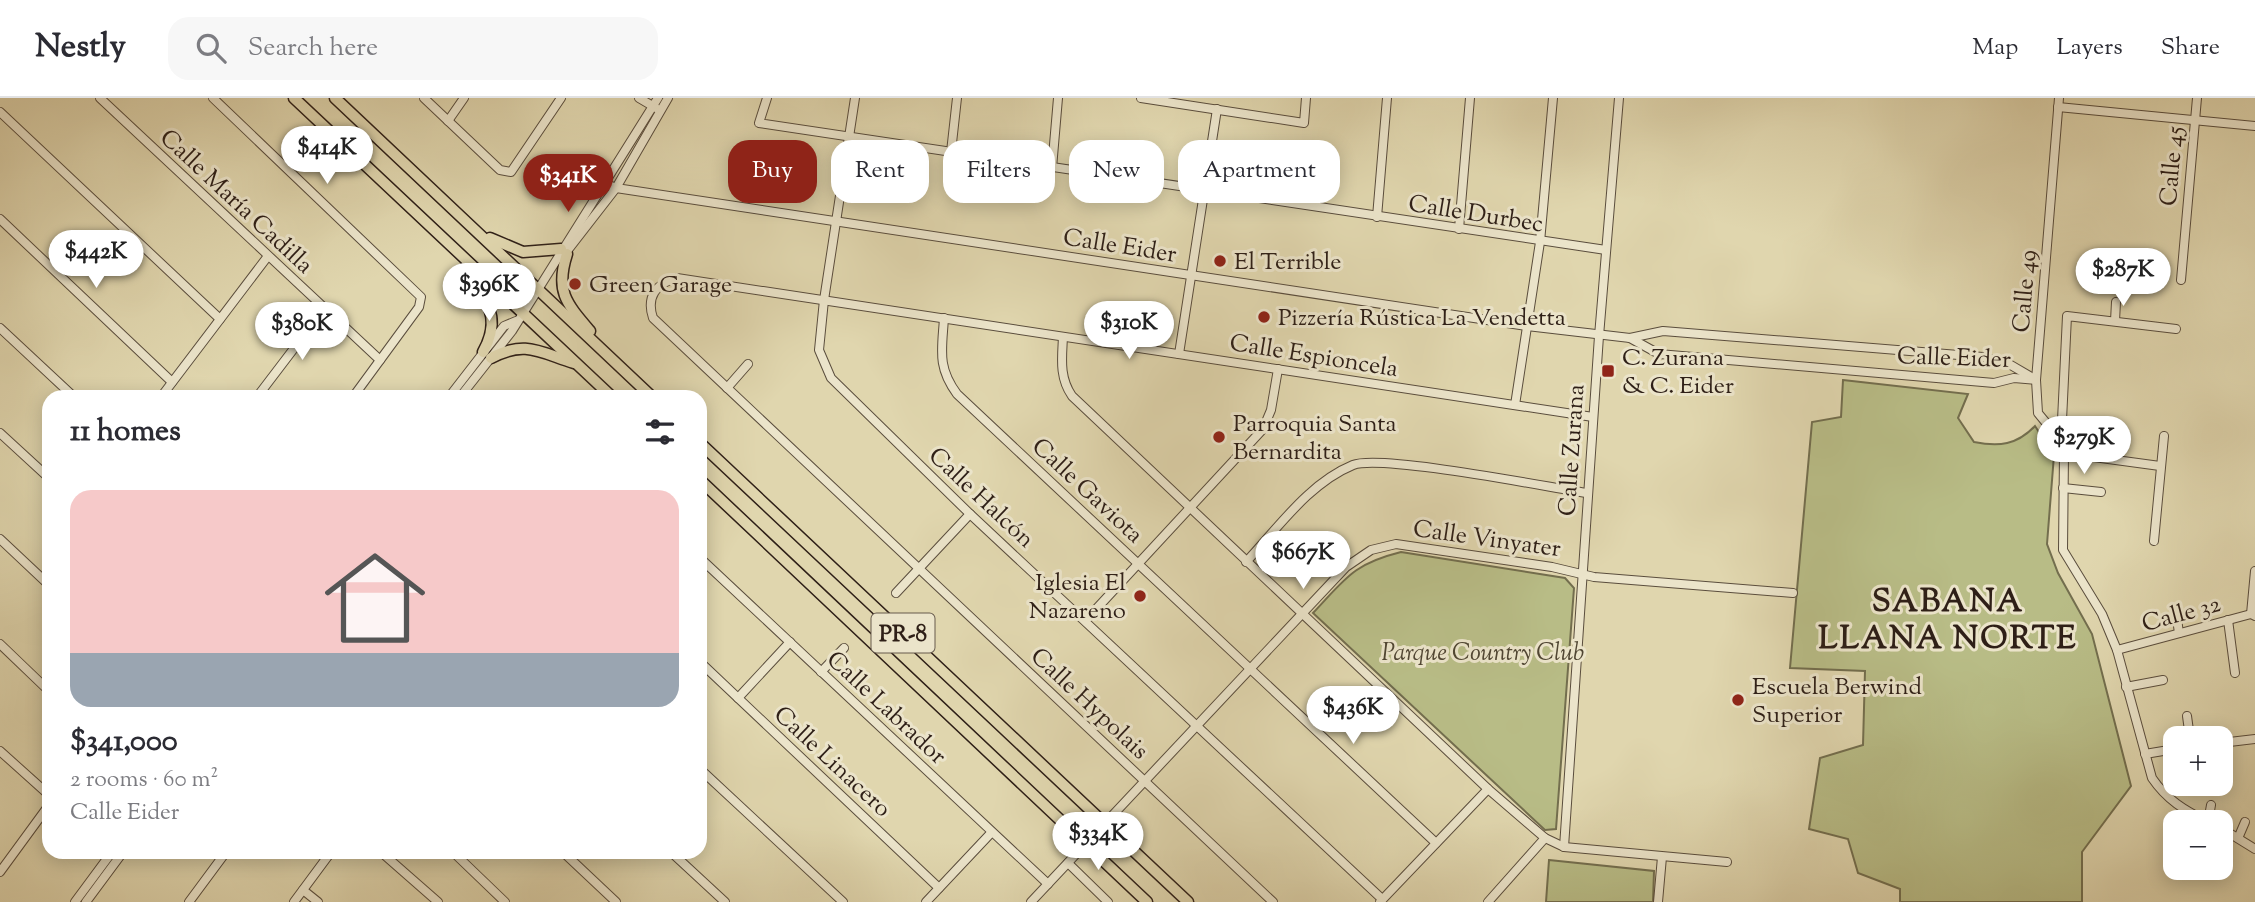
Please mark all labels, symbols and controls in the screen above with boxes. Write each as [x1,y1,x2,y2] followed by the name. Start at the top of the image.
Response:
[168,17,658,80] search box
[35,24,126,72] text: Nestly
[192,29,230,67] icon: search
[248,30,378,67] text: Search here
[1972,31,2018,65] text: Map
[2056,31,2123,65] text: Layers
[2161,31,2220,65] text: Share
[151,122,320,283] street label: Calle María Cadilla
[2153,125,2193,207] street label: Calle 45
[278,126,376,186] pin: $414K
[297,132,357,165] text: $414K
[728,140,817,203] chip: Buy
[831,140,929,203] chip: Rent
[943,140,1055,203] chip: Filters
[1069,140,1164,203] chip: New
[1178,140,1340,203] chip: Apartment
[519,155,617,214] pin: $341K
[539,160,597,193] text: $341K
[1406,188,1546,242] street label: Calle Durbec
[1061,221,1179,273] street label: Calle Eider
[47,230,145,290] pin: $442K
[65,236,127,269] text: $442K
[1234,246,1341,280] place label: El Terrible
[2005,248,2047,334] street label: Calle 49
[2074,248,2172,308] pin: $287K
[1212,253,1228,269] marker: El Terrible
[2092,254,2154,287] text: $287K
[440,264,538,323] pin: $396K
[459,269,519,302] text: $396K
[589,269,732,303] place label: Green Garage
[567,276,583,292] marker: Green Garage
[253,302,351,362] pin: $380K
[1080,302,1178,361] pin: $310K
[1278,302,1566,336] place label: Pizzería Rústica La Vendetta
[1100,307,1158,340] text: $310K
[271,308,333,341] text: $380K
[1256,309,1272,325] marker: Pizzería Rústica La Vendetta
[1227,327,1400,387] street label: Calle Espioncela
[1896,340,2012,378] street label: Calle Eider
[1622,342,1734,404] place label: C. Zurana & C. Eider
[1600,363,1616,379] marker: C. Zurana & C. Eider
[1551,383,1595,517] street label: Calle Zurana
[1233,408,1397,470] place label: Parroquia Santa Bernardita
[70,411,181,454] text: 11 homes
[641,413,679,451] icon: filters
[2035,416,2133,476] pin: $279K
[2053,422,2115,455] text: $279K
[1211,429,1227,445] marker: Parroquia Santa Bernardita
[1023,431,1150,552] street label: Calle Gaviota
[920,440,1041,557] street label: Calle Halcón
[1411,513,1563,567] street label: Calle Vinyater
[1254,532,1352,591] pin: $667K
[312,535,438,661] icon: home
[1271,537,1335,570] text: $667K
[1029,567,1126,629] place label: Iglesia El Nazareno
[1818,580,2078,663] district label: SABANA LLANA NORTE
[1132,588,1148,604] marker: Iglesia El Nazareno
[2138,588,2225,642] street label: Calle 32
[872,614,934,652] road number: PR-8
[1382,637,1584,671] park label: Parque Country Club
[1022,641,1155,768] street label: Calle Hypolais
[818,644,953,773] street label: Calle Labrador
[1752,671,1923,733] place label: Escuela Berwind Superior
[1304,686,1402,746] pin: $436K
[1322,692,1384,725] text: $436K
[1730,692,1746,708] marker: Escuela Berwind Superior
[765,699,898,826] street label: Calle Linacero
[70,721,178,764] text: $341,000
[2163,726,2233,880] map controls
[2163,726,2233,796] button: +
[70,764,218,797] text: 2 rooms · 60 m²
[70,797,179,830] text: Calle Eider
[2163,810,2233,880] button: −
[1049,812,1147,872] pin: $334K
[1068,818,1128,851] text: $334K

